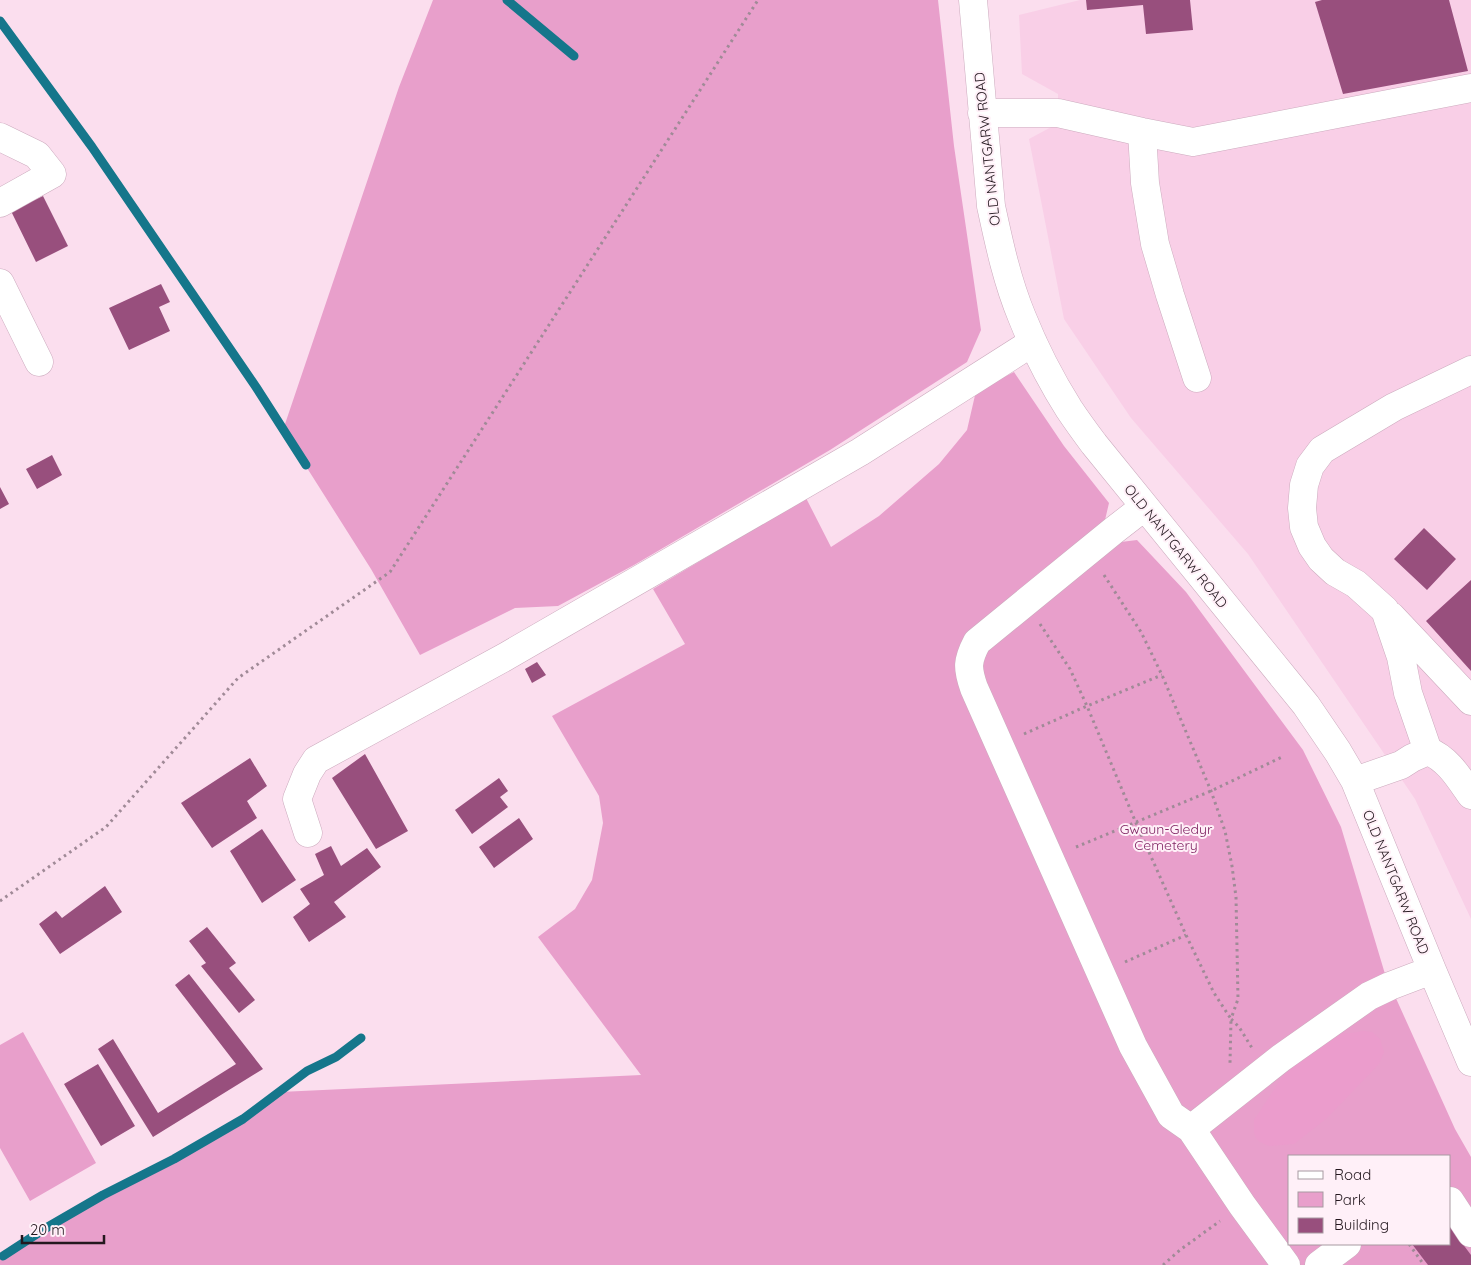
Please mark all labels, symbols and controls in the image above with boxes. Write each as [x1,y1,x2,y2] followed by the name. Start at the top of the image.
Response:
[970,71,1004,227] street label: OLD NANTGARW ROAD
[1120,480,1232,612] street label: OLD NANTGARW ROAD
[1359,807,1433,957] street label: OLD NANTGARW ROAD
[1120,820,1213,854] park label: Gwaun-Gledyr Cemetery
[1288,1155,1451,1245] legend
[1334,1165,1371,1184] text: Road
[1334,1190,1366,1209] text: Park
[22,1212,105,1244] scale bar
[1334,1215,1389,1234] text: Building
[30,1220,65,1239] text: 20 m

